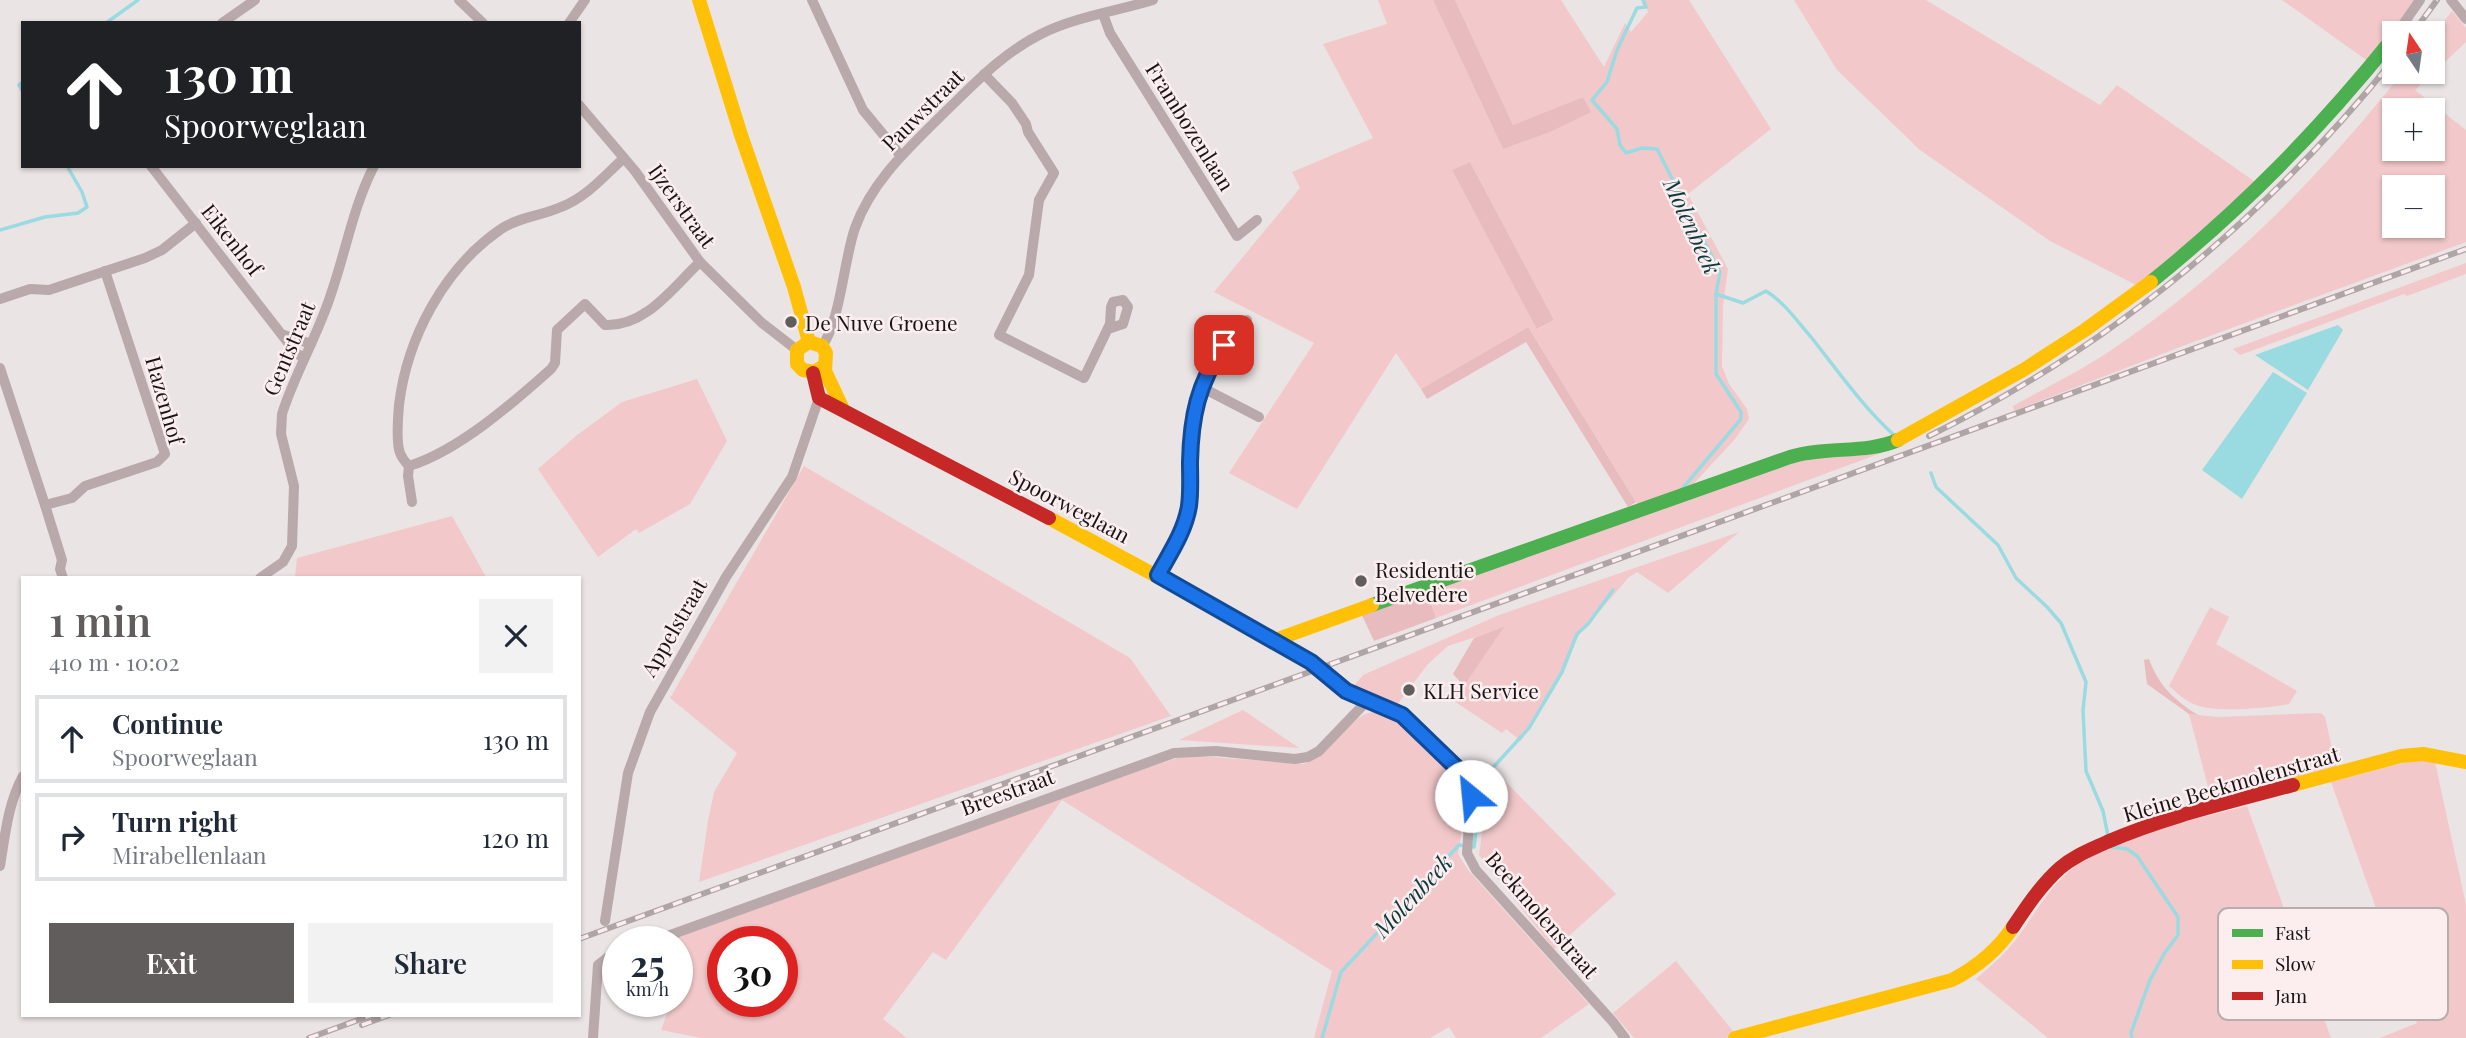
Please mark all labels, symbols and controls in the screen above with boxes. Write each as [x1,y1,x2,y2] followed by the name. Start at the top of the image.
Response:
[2382,21,2445,84] north arrow
[2382,21,2445,238] map controls
[164,40,294,105] text: 130 m
[49,49,140,140] icon: ahead
[1140,57,1242,196] street label: Frambozenlaan
[875,61,970,156] street label: Pauwstraat
[2382,98,2445,161] button: +
[164,103,367,146] text: Spoorweglaan
[643,157,723,253] street label: Ijzerstraat
[1657,172,1729,280] water label: Molenbeek
[2382,175,2445,238] button: −
[196,197,271,282] street label: Eikenhof
[256,296,321,399] street label: Gentstraat
[805,308,958,336] place label: De Nuve Groene
[783,314,799,330] marker: De Nuve Groene
[1194,315,1254,375] pin
[1205,326,1243,364] icon: arrive
[140,353,192,449] street label: Hazenhof
[1005,461,1136,549] street label: Spoorweglaan
[1375,555,1474,607] place label: Residentie Belvedère
[633,572,713,682] street label: Appelstraat
[1353,573,1369,589] marker: Residentie Belvedère
[49,592,151,648] text: 1 min
[479,599,553,673] button: close
[49,646,180,677] text: 410 m · 10:02
[1423,676,1539,704] place label: KLH Service
[1401,682,1417,698] marker: KLH Service
[112,706,223,741] text: Continue
[53,720,91,758] icon: ahead
[483,722,549,757] text: 130 m
[2119,739,2343,827] street label: Kleine Beekmolenstraat
[112,741,258,772] text: Spoorweglaan
[1434,759,1508,833] position arrow
[956,761,1058,821] street label: Breestraat
[112,804,238,839] text: Turn right
[53,818,91,856] icon: right
[482,820,549,855] text: 120 m
[112,839,267,870] text: Mirabellenlaan
[1480,845,1606,984] street label: Beekmolenstraat
[1365,847,1459,944] water label: Molenbeek
[2218,908,2448,1020] legend
[2275,919,2311,945] text: Fast
[49,923,294,1003] button: Exit
[308,923,553,1003] button: Share
[707,926,798,1017] speed limit sign: 30
[630,939,665,986] text: 25
[2275,950,2316,976] text: Slow
[626,977,669,1001] text: km/h
[2274,982,2307,1008] text: Jam

